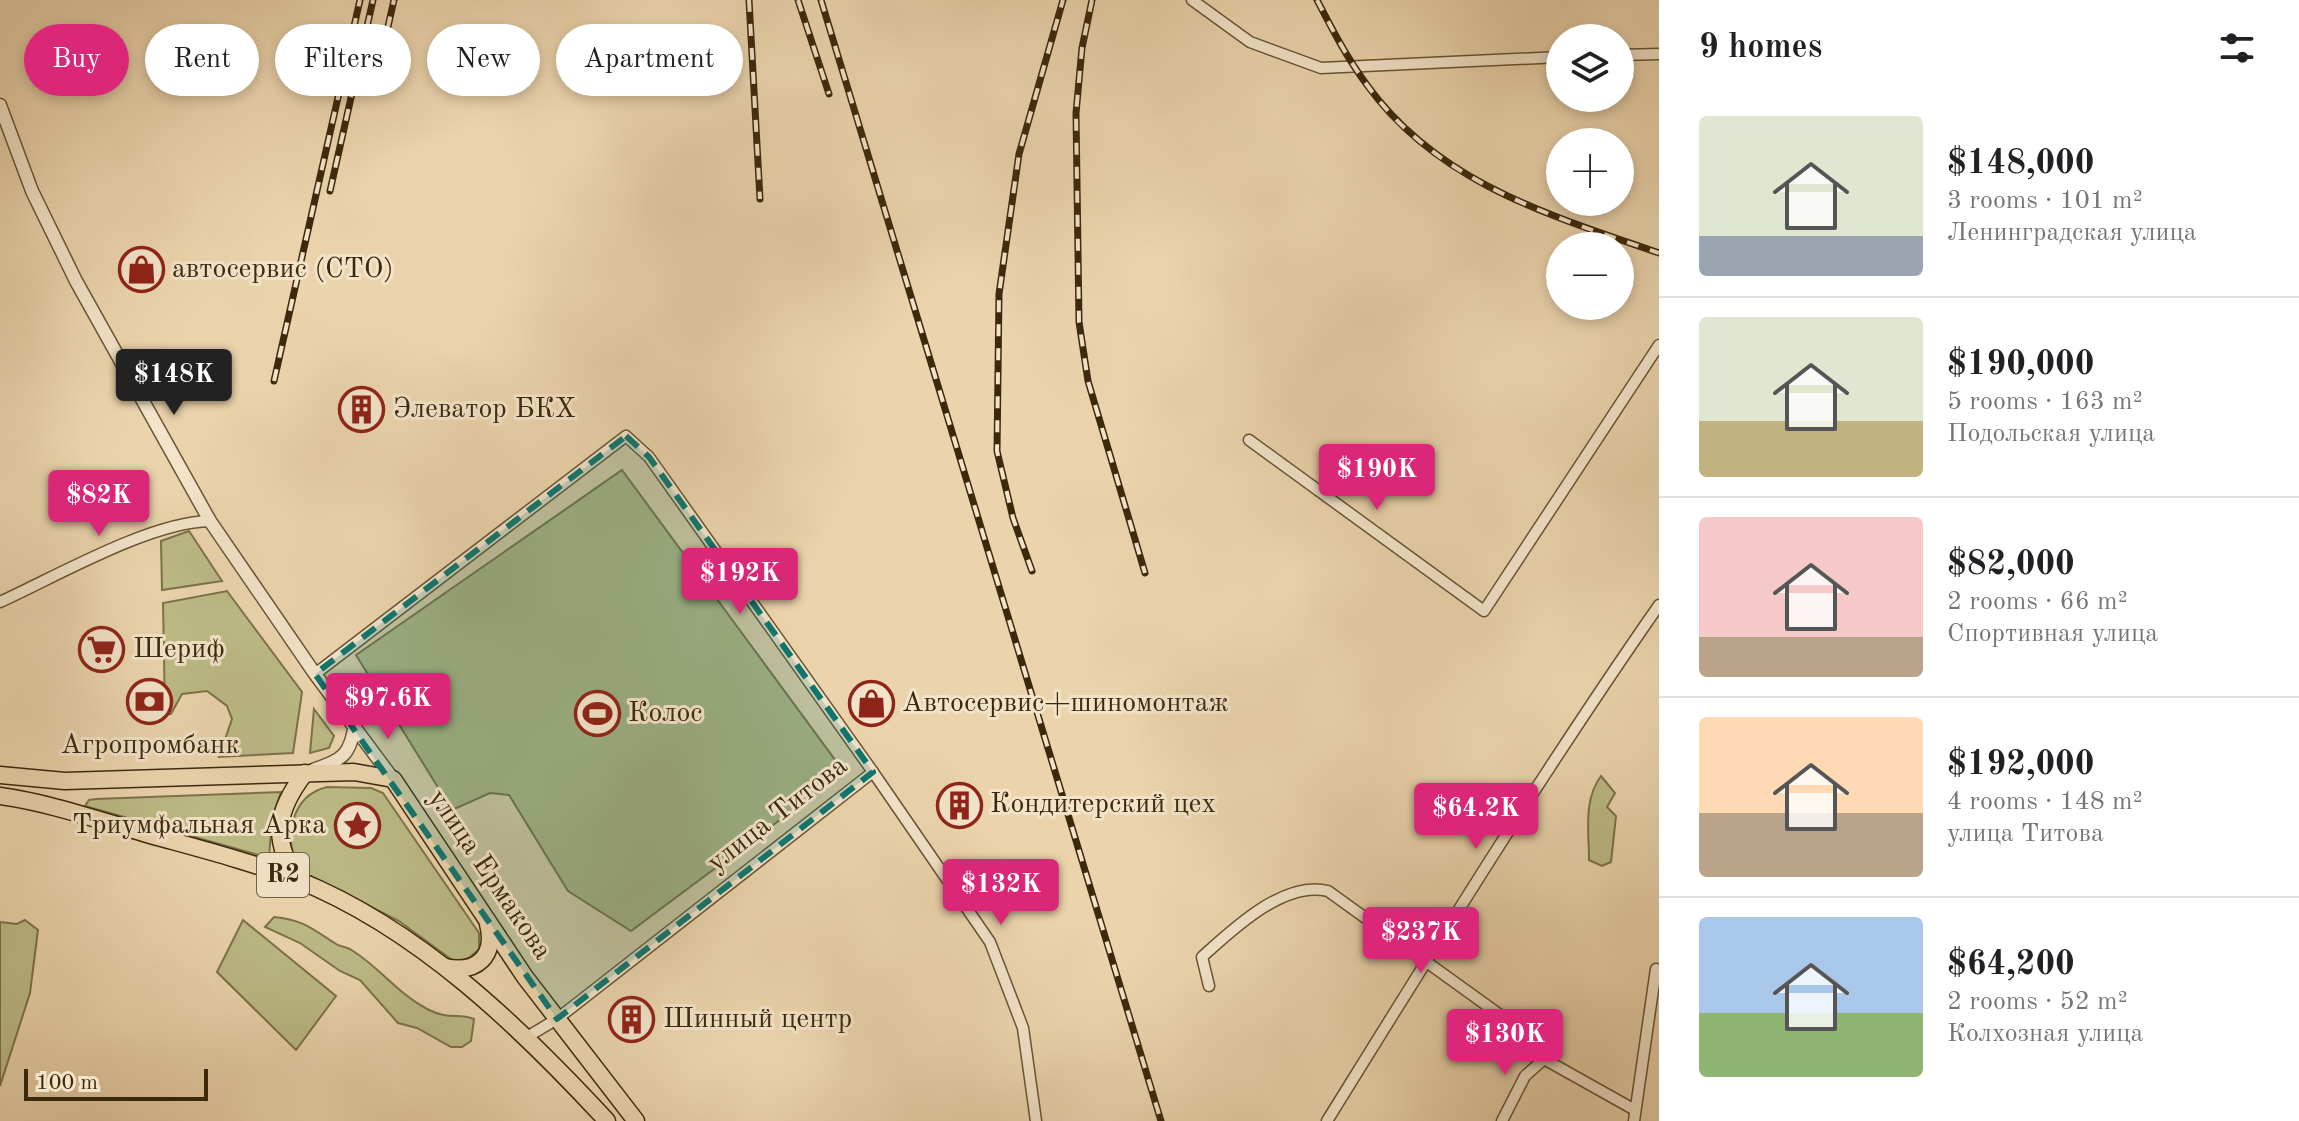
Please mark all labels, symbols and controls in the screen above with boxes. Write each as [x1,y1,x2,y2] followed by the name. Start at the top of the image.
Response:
[24,24,129,96] chip: Buy
[145,24,259,96] chip: Rent
[275,24,411,96] chip: Filters
[427,24,540,96] chip: New
[556,24,743,96] chip: Apartment
[1546,24,1634,320] map controls
[1546,24,1634,112] button: layers
[2215,26,2259,70] icon: filters
[1699,31,1822,65] text: 9 homes
[1546,128,1634,216] button: +
[1947,147,2095,181] text: $148,000
[1763,148,1859,244] icon: home
[1947,188,2143,214] text: 3 rooms · 101 m²
[1947,220,2197,246] text: Ленинградская улица
[1546,232,1634,320] button: −
[117,246,165,294] shop icon: автосервис (СТО)
[172,256,394,284] place label: автосервис (СТО)
[1947,348,2095,382] text: $190,000
[118,349,230,417] pin: $148K
[1763,349,1859,445] icon: home
[134,362,214,388] text: $148K
[338,386,386,434] building icon: Элеватор БКХ
[1947,389,2143,415] text: 5 rooms · 163 m²
[393,396,576,424] place label: Элеватор БКХ
[1947,421,2155,447] text: Подольская улица
[1321,444,1433,512] pin: $190K
[1337,457,1417,483] text: $190K
[52,470,146,538] pin: $82K
[66,483,132,509] text: $82K
[684,548,796,616] pin: $192K
[1947,548,2075,582] text: $82,000
[1763,549,1859,645] icon: home
[700,561,780,587] text: $192K
[1947,589,2128,615] text: 2 rooms · 66 m²
[1947,621,2158,647] text: Спортивная улица
[78,626,126,674] supermarket icon: Шериф
[133,636,225,664] place label: Шериф
[323,673,453,741] pin: $97.6K
[126,678,174,726] bank icon: Агропромбанк
[847,680,895,728] shop icon: Автосервис+шиномонтаж
[344,686,432,712] text: $97.6K
[573,690,621,738] sports icon: Колос
[902,690,1229,718] place label: Автосервис+шиномонтаж
[628,700,702,728] place label: Колос
[61,732,239,760] place label: Агропромбанк
[1947,748,2095,782] text: $192,000
[1763,749,1859,845] icon: home
[703,752,853,878] street label: улица Титова
[935,781,983,829] building icon: Кондитерский цех
[1411,783,1541,851] pin: $64.2K
[422,785,556,965] street label: улица Ермакова
[1947,789,2143,815] text: 4 rooms · 148 m²
[990,791,1216,819] place label: Кондитерский цех
[1432,796,1520,822] text: $64.2K
[333,802,381,850] place icon: Триумфальная Арка
[72,812,326,840] place label: Триумфальная Арка
[1947,821,2104,847] text: улица Титова
[257,853,309,897] road number: R2
[945,859,1057,927] pin: $132K
[961,872,1041,898] text: $132K
[1365,907,1477,975] pin: $237K
[1381,920,1461,946] text: $237K
[1947,948,2075,982] text: $64,200
[1763,949,1859,1045] icon: home
[1947,989,2128,1015] text: 2 rooms · 52 m²
[608,996,656,1044] building icon: Шинный центр
[663,1006,852,1034] place label: Шинный центр
[1449,1009,1561,1077] pin: $130K
[1947,1021,2143,1047] text: Колхозная улица
[1465,1022,1545,1048] text: $130K
[24,1065,208,1101] scale bar
[36,1072,98,1094] text: 100 m

